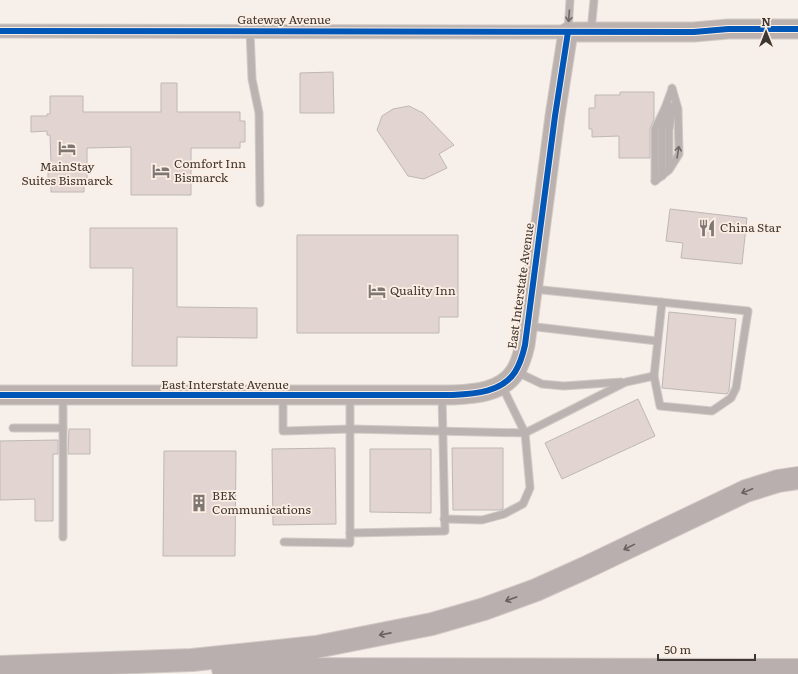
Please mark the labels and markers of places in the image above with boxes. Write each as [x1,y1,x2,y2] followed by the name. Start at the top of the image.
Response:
[57,138,77,158] hotel icon: MainStay Suites Bismarck
[174,154,246,186] place label: Comfort Inn Bismarck
[21,157,113,189] place label: MainStay Suites Bismarck
[151,161,171,181] hotel icon: Comfort Inn Bismarck
[697,218,717,238] restaurant icon: China Star
[720,218,781,236] place label: China Star
[367,281,387,301] hotel icon: Quality Inn
[390,281,456,299] place label: Quality Inn
[212,486,311,518] place label: BEK Communications
[189,493,209,513] building icon: BEK Communications

